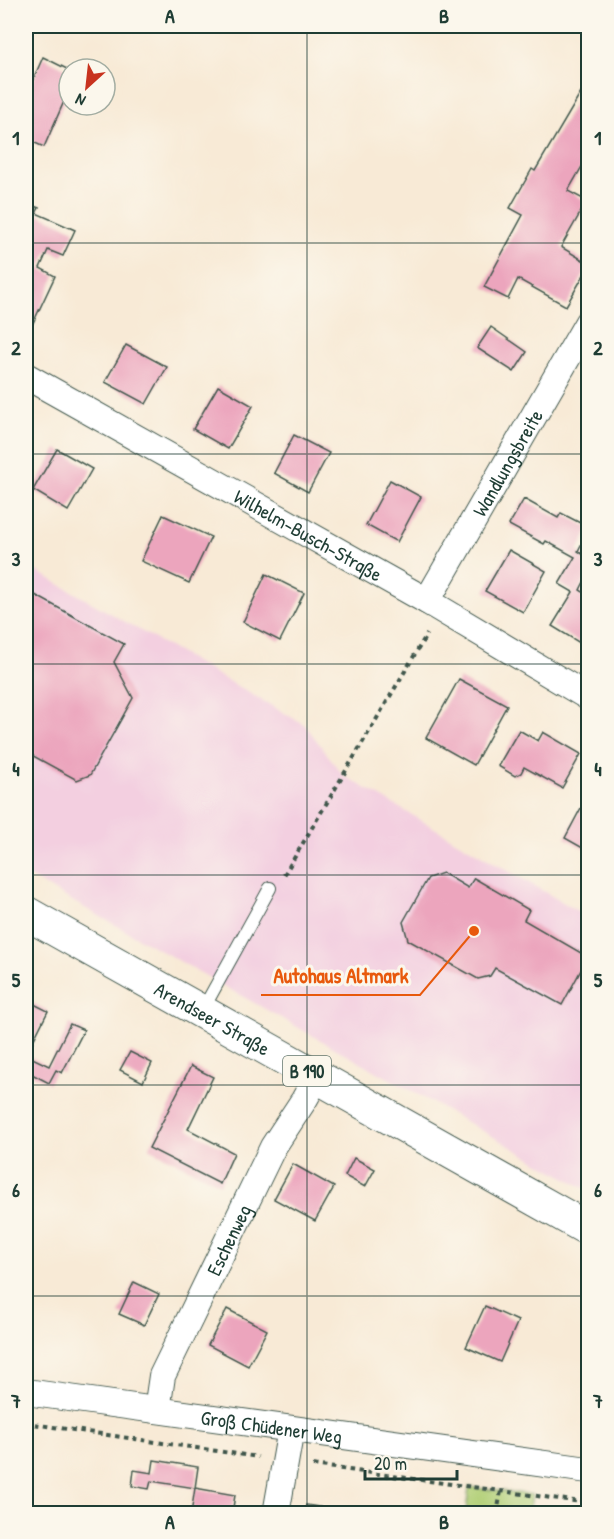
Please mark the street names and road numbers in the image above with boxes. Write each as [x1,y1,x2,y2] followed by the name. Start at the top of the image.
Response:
[465,404,548,521] street label: Wandlungsbreite
[230,482,388,587] street label: Wilhelm-Busch-Straße
[150,975,275,1061] street label: Arendseer Straße
[283,1056,331,1086] road number: B 190
[199,1199,257,1280] street label: Eschenweg
[199,1403,344,1449] street label: Groß Chüdener Weg

